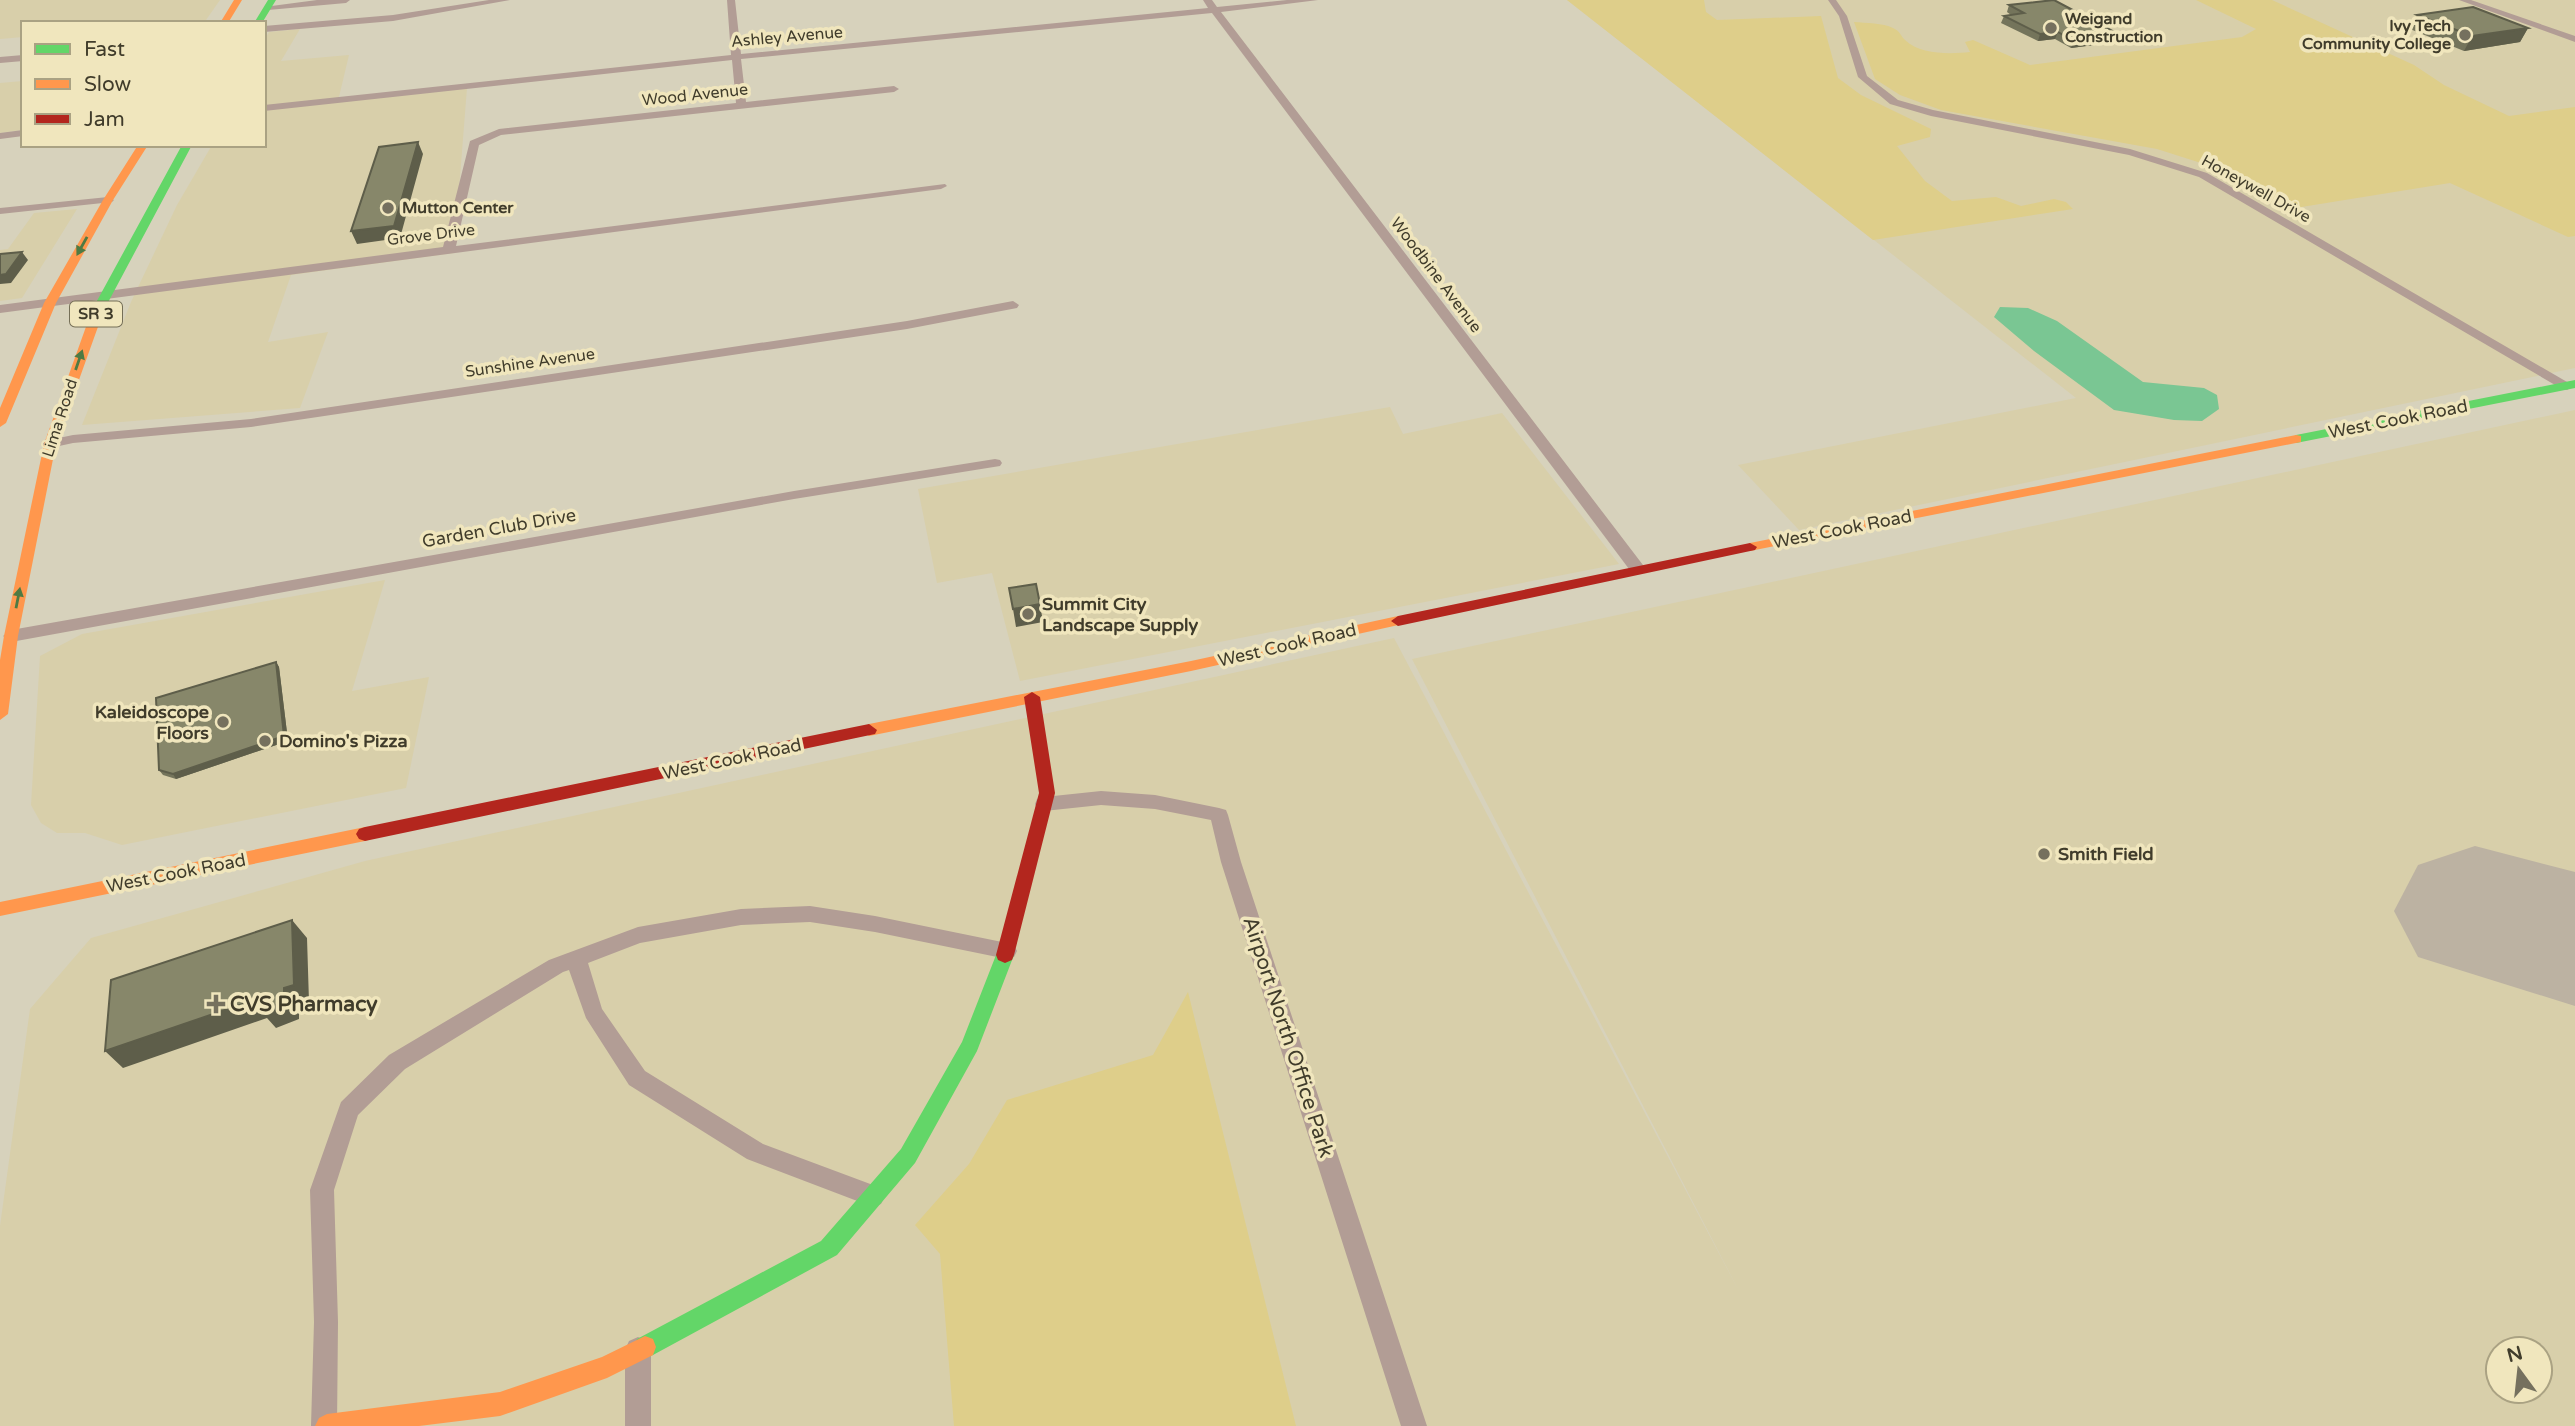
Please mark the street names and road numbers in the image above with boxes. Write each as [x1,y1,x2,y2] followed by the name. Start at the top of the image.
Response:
[730,22,844,52] street label: Ashley Avenue
[641,79,749,111] street label: Wood Avenue
[2198,151,2314,227] street label: Honeywell Drive
[1386,213,1486,337] street label: Woodbine Avenue
[386,220,476,250] street label: Grove Drive
[70,302,122,326] road number: SR 3
[464,344,596,382] street label: Sunshine Avenue
[38,376,82,460] street label: Lima Road
[2326,395,2470,443] street label: West Cook Road
[420,504,578,552] street label: Garden Club Drive
[1770,505,1914,553] street label: West Cook Road
[1216,618,1358,672] street label: West Cook Road
[660,734,804,784] street label: West Cook Road
[104,849,248,897] street label: West Cook Road
[1237,913,1339,1161] street label: Airport North Office Park

